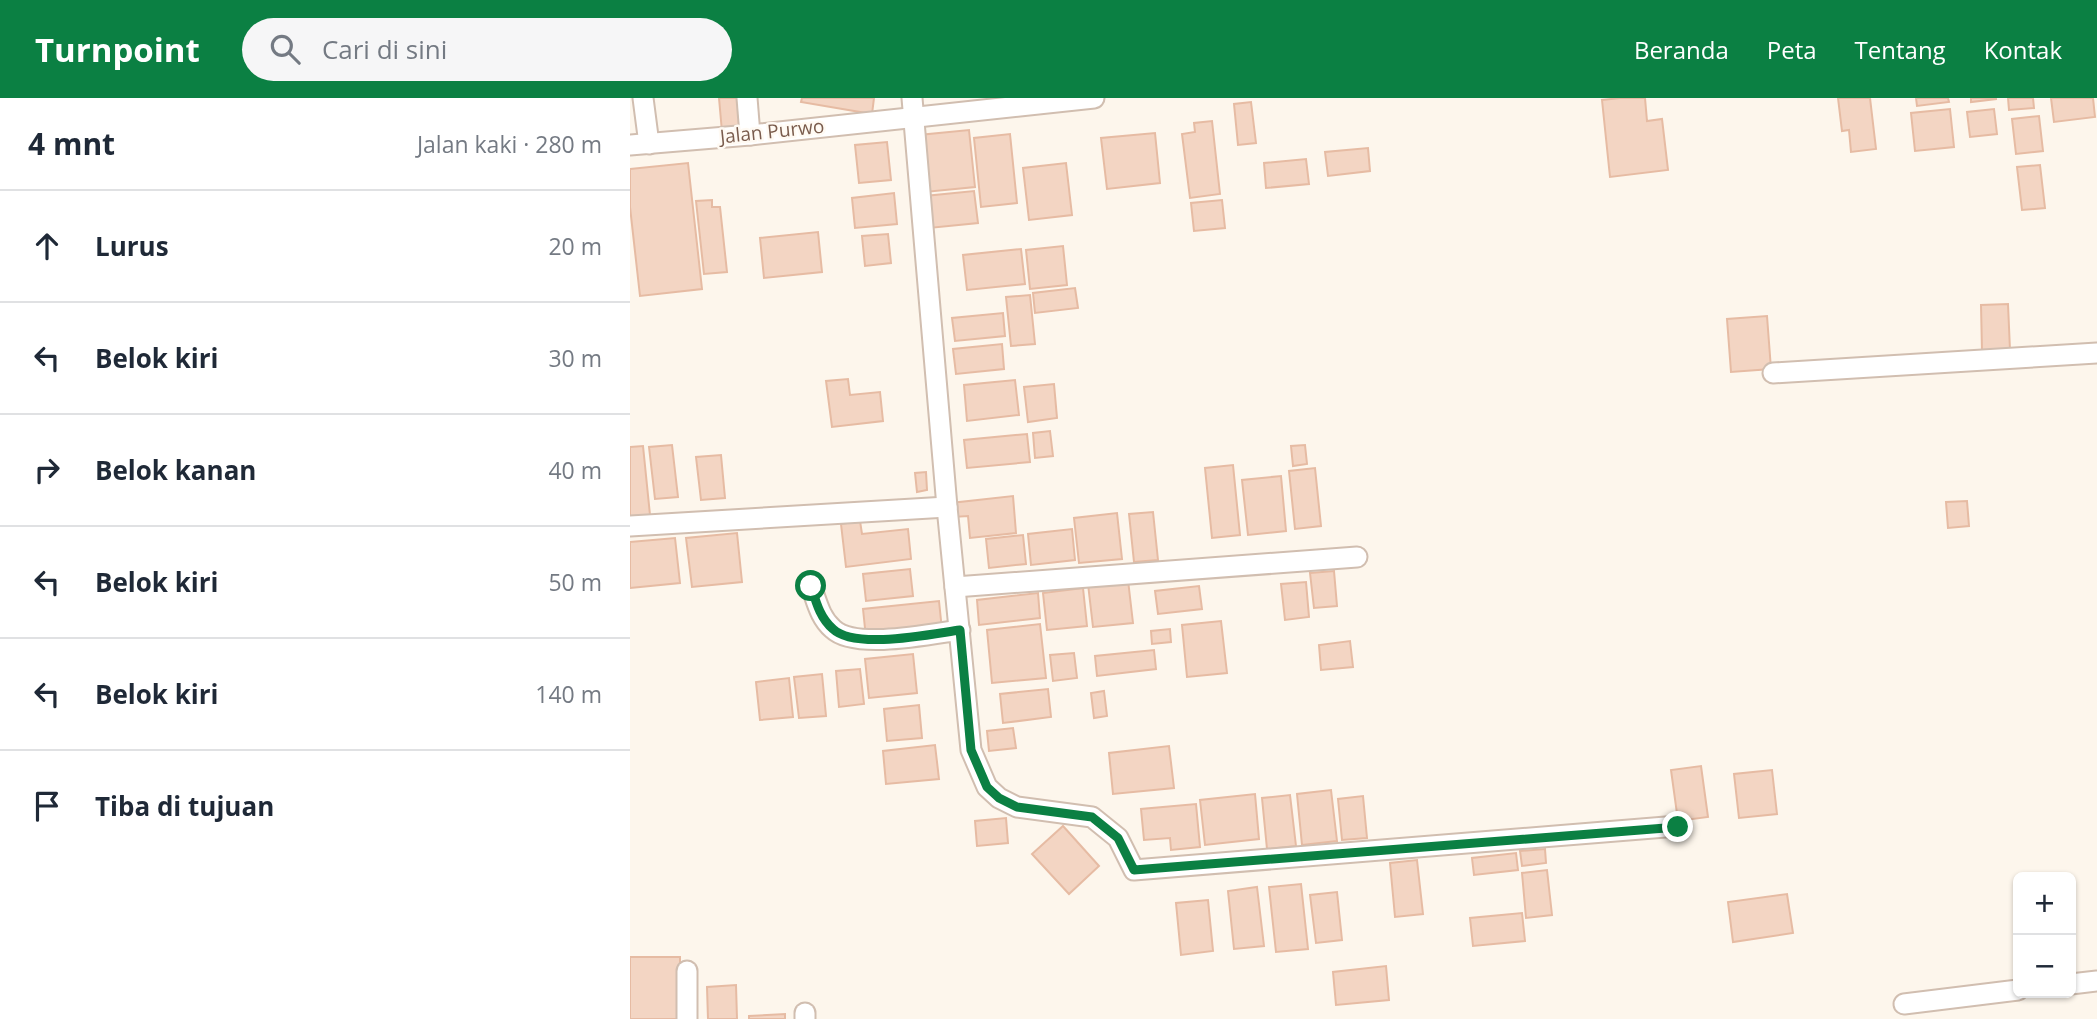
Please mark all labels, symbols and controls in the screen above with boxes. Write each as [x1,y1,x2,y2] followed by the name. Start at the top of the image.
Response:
[242,18,732,81] search box
[35,27,200,72] text: Turnpoint
[266,30,304,68] icon: search
[322,31,447,67] text: Cari di sini
[1634,33,1729,66] text: Beranda
[1767,33,1817,66] text: Peta
[1855,33,1946,66] text: Tentang
[1984,33,2062,66] text: Kontak
[717,113,825,150] street label: Jalan Purwo
[28,123,115,164] text: 4 mnt
[417,128,602,160] text: Jalan kaki · 280 m
[28,227,66,265] icon: ahead
[95,228,169,264] text: Lurus
[548,230,602,262] text: 20 m
[28,339,66,377] icon: left
[95,340,219,376] text: Belok kiri
[548,342,602,374] text: 30 m
[28,451,66,489] icon: right
[95,452,256,488] text: Belok kanan
[548,454,602,486] text: 40 m
[28,563,66,601] icon: left
[95,564,219,600] text: Belok kiri
[548,566,602,598] text: 50 m
[795,570,826,601] route start
[28,675,66,713] icon: left
[95,676,219,712] text: Belok kiri
[535,678,602,710] text: 140 m
[28,787,66,825] icon: arrive
[95,788,274,824] text: Tiba di tujuan
[1662,811,1693,842] route end
[2013,872,2076,998] map controls
[2013,872,2076,935] button: +
[2013,935,2076,998] button: −

